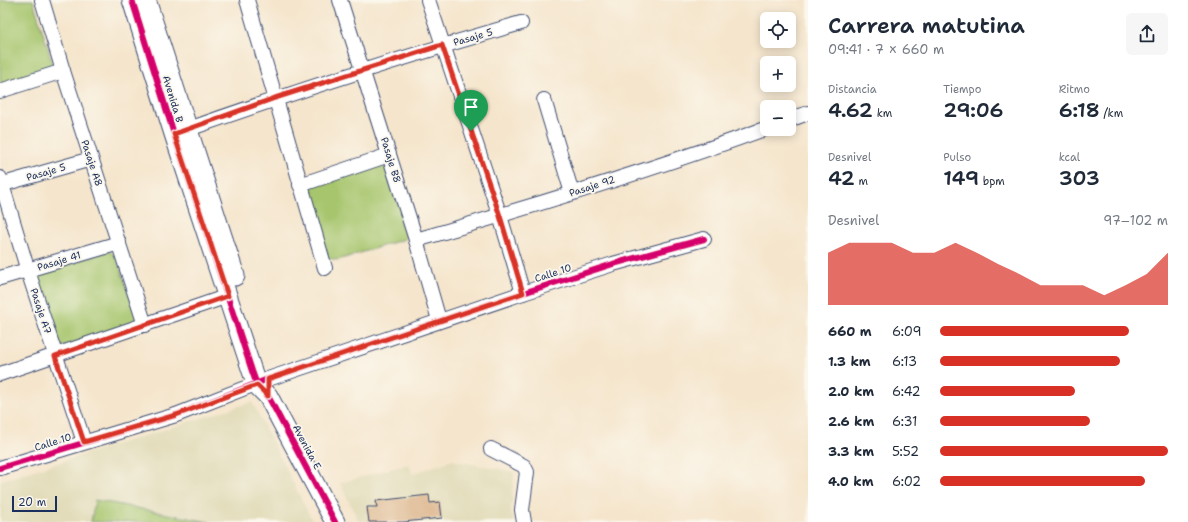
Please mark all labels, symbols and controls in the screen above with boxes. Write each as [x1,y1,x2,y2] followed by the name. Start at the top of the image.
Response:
[828,11,1025,40] text: Carrera matutina
[760,12,796,136] map controls
[760,12,796,48] button: locate
[1126,13,1168,55] button: share
[452,25,494,49] street label: Pasaje 5
[828,41,944,58] text: 09:41 · 7 × 660 m
[760,56,796,92] button: +
[160,74,186,124] street label: Avenida B
[828,82,877,97] text: Distancia
[943,82,981,97] text: Tiempo
[1059,82,1090,97] text: Ritmo
[454,90,488,131] pin
[460,96,482,118] icon: arrive
[828,97,873,123] text: 4.62
[943,97,1004,123] text: 29:06
[1059,97,1100,123] text: 6:18
[760,100,796,136] button: −
[873,106,892,121] text: km
[1100,106,1123,121] text: /km
[378,136,404,184] street label: Pasaje B8
[78,138,106,188] street label: Pasaje A8
[828,150,871,165] text: Desnivel
[943,150,971,165] text: Pulso
[1059,150,1080,165] text: kcal
[25,160,67,184] street label: Pasaje 5
[828,165,855,191] text: 42
[943,165,979,191] text: 149
[1059,165,1100,191] text: 303
[567,172,617,200] street label: Pasaje 92
[855,174,868,189] text: m
[979,174,1005,189] text: bpm
[828,212,879,229] text: Desnivel
[1103,212,1168,229] text: 97–102 m
[36,248,82,274] street label: Pasaje 41
[533,261,573,285] street label: Calle 10
[27,286,55,336] street label: Pasaje A7
[828,323,872,340] text: 660 m
[892,323,922,340] text: 6:09
[828,353,871,370] text: 1.3 km
[892,353,917,370] text: 6:13
[828,383,874,400] text: 2.0 km
[892,383,921,400] text: 6:42
[828,413,874,430] text: 2.6 km
[892,413,917,430] text: 6:31
[290,422,324,472] street label: Avenida E
[33,430,73,454] street label: Calle 10
[828,443,874,460] text: 3.3 km
[892,443,919,460] text: 5:52
[828,473,874,490] text: 4.0 km
[892,473,921,490] text: 6:02
[12,494,57,513] scale bar
[18,495,46,510] text: 20 m

